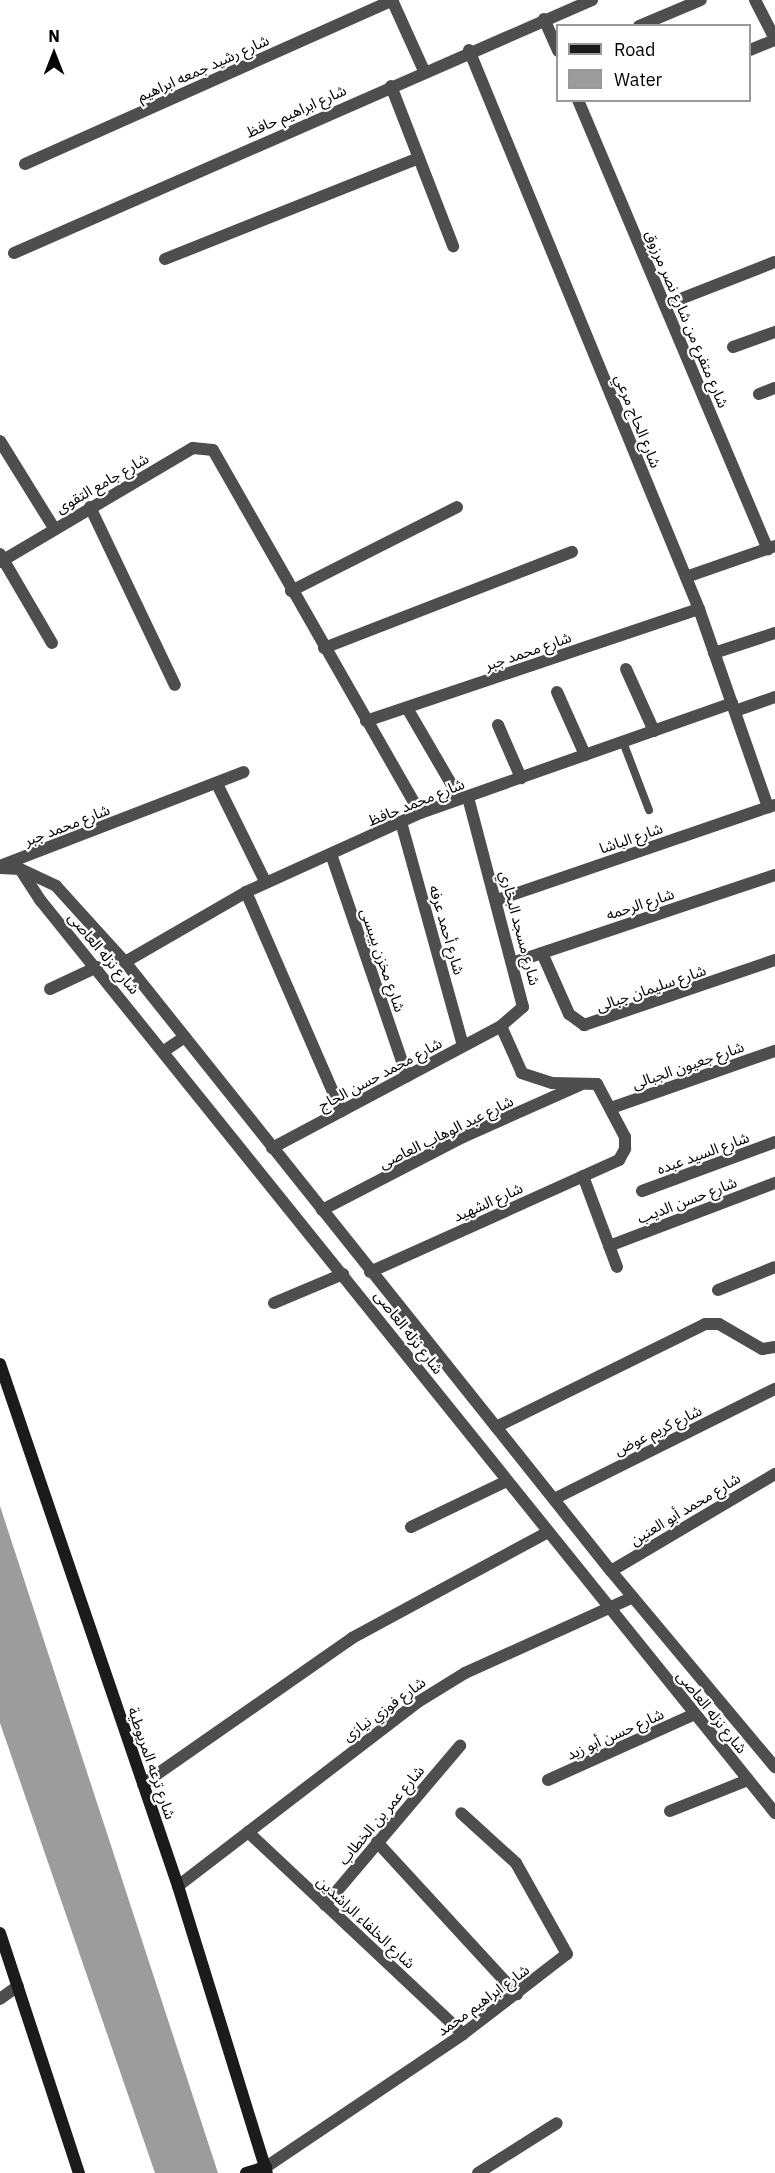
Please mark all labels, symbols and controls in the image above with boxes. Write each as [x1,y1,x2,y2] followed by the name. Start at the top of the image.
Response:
[24,24,84,84] north arrow
[556,24,751,102] legend
[48,26,60,46] text: N
[134,31,272,105] street label: شارع رشيد جمعه ابراهيم
[614,38,655,61] text: Road
[614,68,662,91] text: Water
[243,81,349,141] street label: شارع ابراهيم حافظ
[641,227,733,411] street label: شارع متفرع من شارع نصر مرزوق
[611,372,665,470] street label: شارع الحاج مرعي
[52,449,152,517] street label: شارع جامع التقوى
[482,628,574,674] street label: شارع محمد جبر
[365,774,467,830] street label: شارع محمد حافظ
[22,800,112,850] street label: شارع محمد جبر
[597,819,665,857] street label: شارع الباشا
[496,869,544,987] street label: شارع مسجد البخاري
[426,883,468,977] street label: شارع أحمد عرفه
[604,885,676,923] street label: شارع الرحمه
[357,906,409,1014] street label: شارع مخزن بيبسى
[65,908,143,998] street label: شارع نزله العاصى
[594,961,708,1015] street label: شارع سليمان جبالى
[315,1034,445,1114] street label: شارع محمد حسن الحاج
[630,1037,746,1093] street label: شارع جعيون الجبالى
[376,1092,516,1172] street label: شارع عبد الوهاب العاصى
[654,1128,752,1178] street label: شارع السيد عبده
[635,1173,739,1227] street label: شارع حسن الديب
[450,1179,526,1225] street label: شارع الشهيد
[371,1287,447,1377] street label: شارع نزله العاصى
[611,1401,705,1459] street label: شارع كريم عوض
[627,1469,743,1549] street label: شارع محمد أبو العنين
[673,1667,751,1757] street label: شارع نزله العاصى
[339,1673,429,1745] street label: شارع فوزي نيازى
[124,1705,180,1821] street label: شارع ترعه المريوطية
[564,1705,666,1763] street label: شارع حسن أبو زيد
[334,1762,428,1868] street label: شارع عمر بن الخطاب
[313,1872,419,1972] street label: شارع الخلفاء الراشدين
[433,1960,533,2040] street label: شارع ابراهيم محمد

